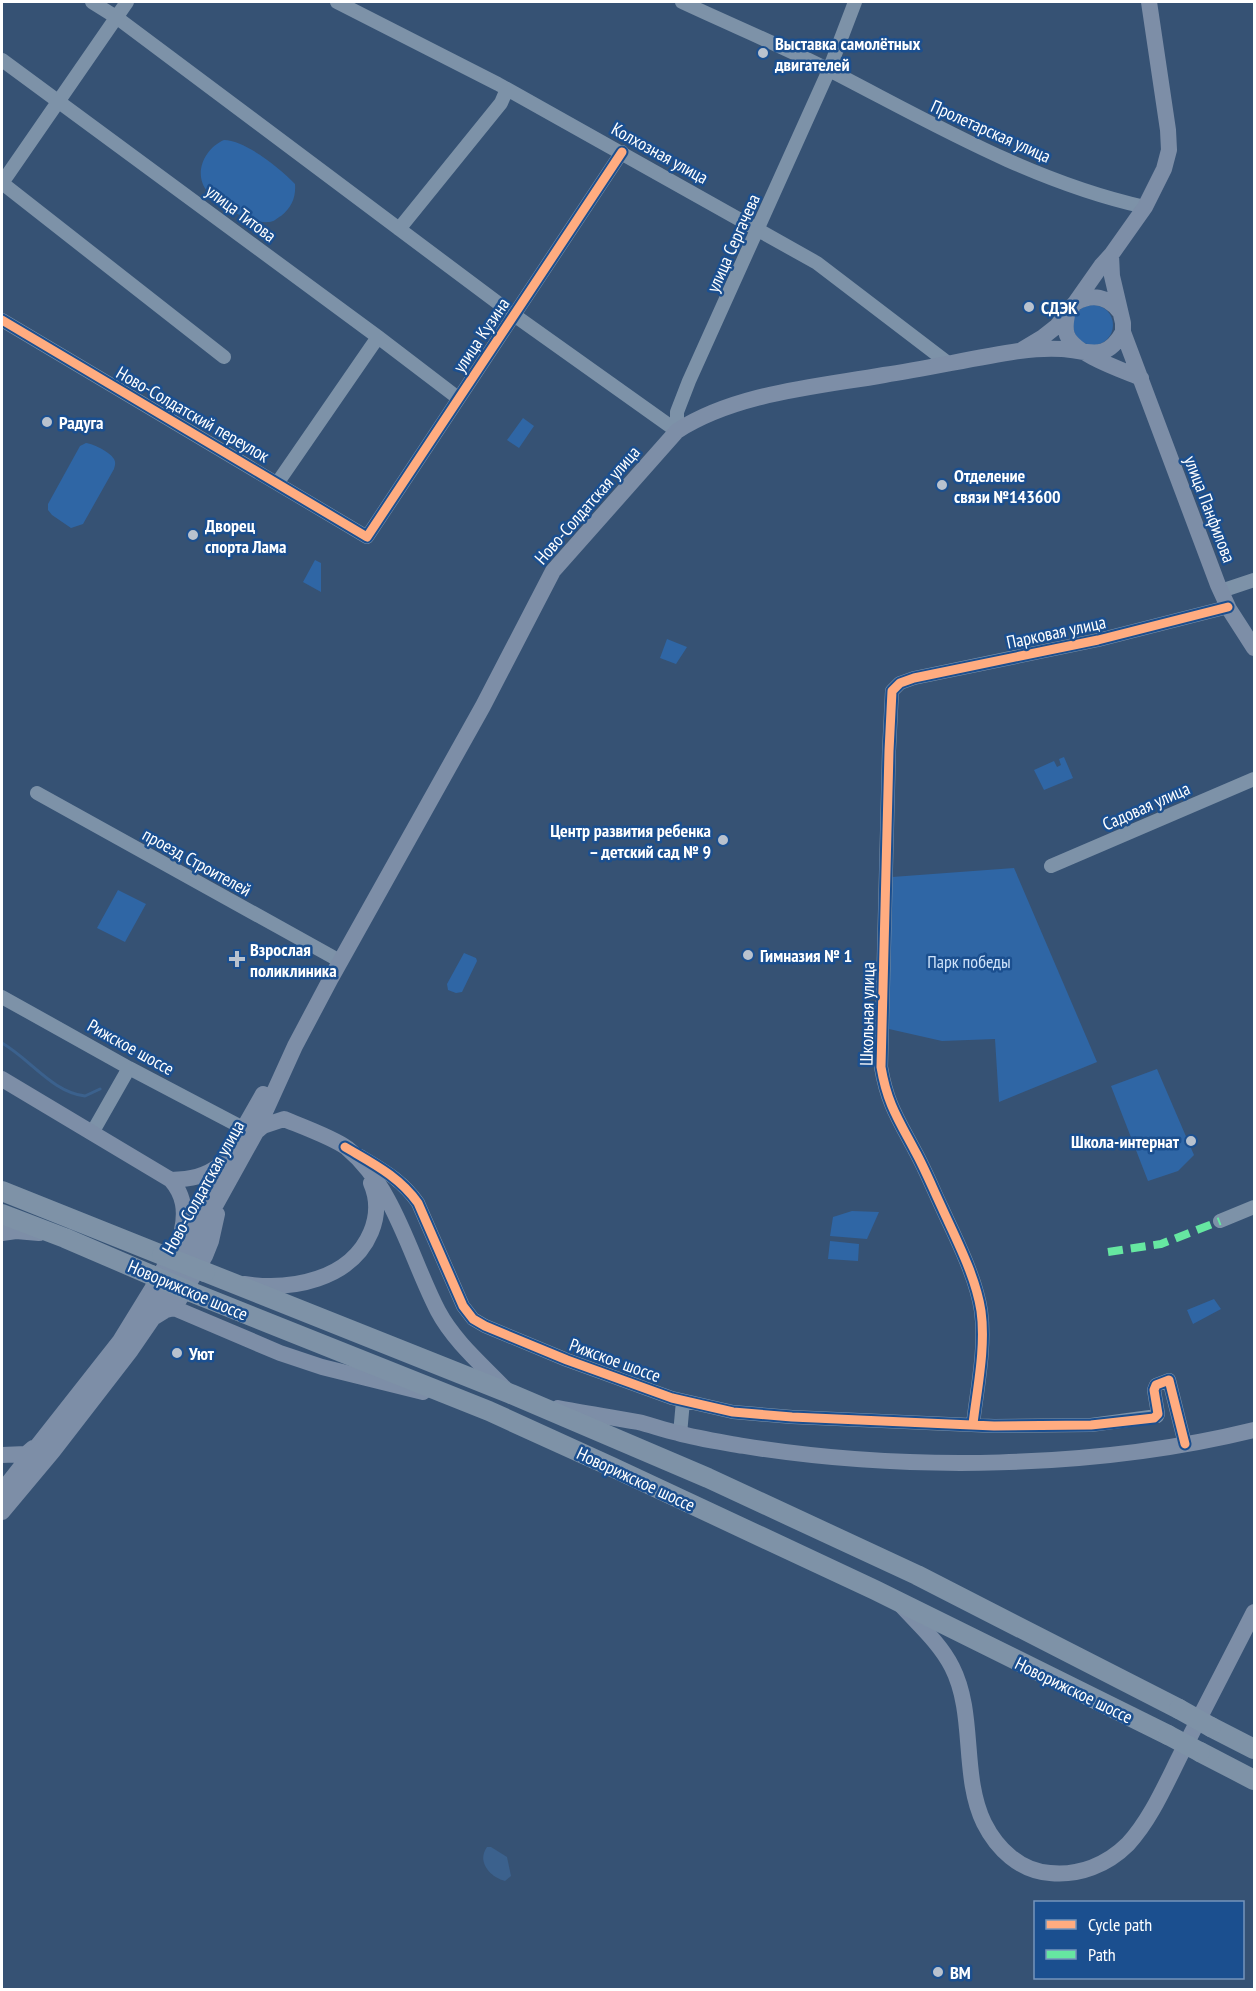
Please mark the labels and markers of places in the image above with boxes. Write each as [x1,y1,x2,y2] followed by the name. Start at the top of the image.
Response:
[774,32,920,76] place label: Выставка самолётных двигателей
[756,46,770,60] marker: Выставка самолётных двигателей
[1041,296,1078,319] place label: СДЭК
[1022,300,1036,314] marker: СДЭК
[59,411,104,434] place label: Радуга
[40,415,54,429] marker: Радуга
[954,464,1061,508] place label: Отделение связи №143600
[935,478,949,492] marker: Отделение связи №143600
[205,514,286,558] place label: Дворец спорта Лама
[186,528,200,542] marker: Дворец спорта Лама
[550,819,711,863] place label: Центр развития ребенка – детский сад № 9
[716,833,730,847] marker: Центр развития ребенка – детский сад № 9
[250,938,337,982] place label: Взрослая поликлиника
[760,944,852,967] place label: Гимназия № 1
[741,948,755,962] marker: Гимназия № 1
[228,950,246,968] marker: Взрослая поликлиника
[1071,1130,1180,1153] place label: Школа-интернат
[1184,1134,1198,1148] marker: Школа-интернат
[188,1342,215,1365] place label: Уют
[170,1346,184,1360] marker: Уют
[950,1961,971,1984] place label: ВМ
[931,1965,945,1979] marker: ВМ

